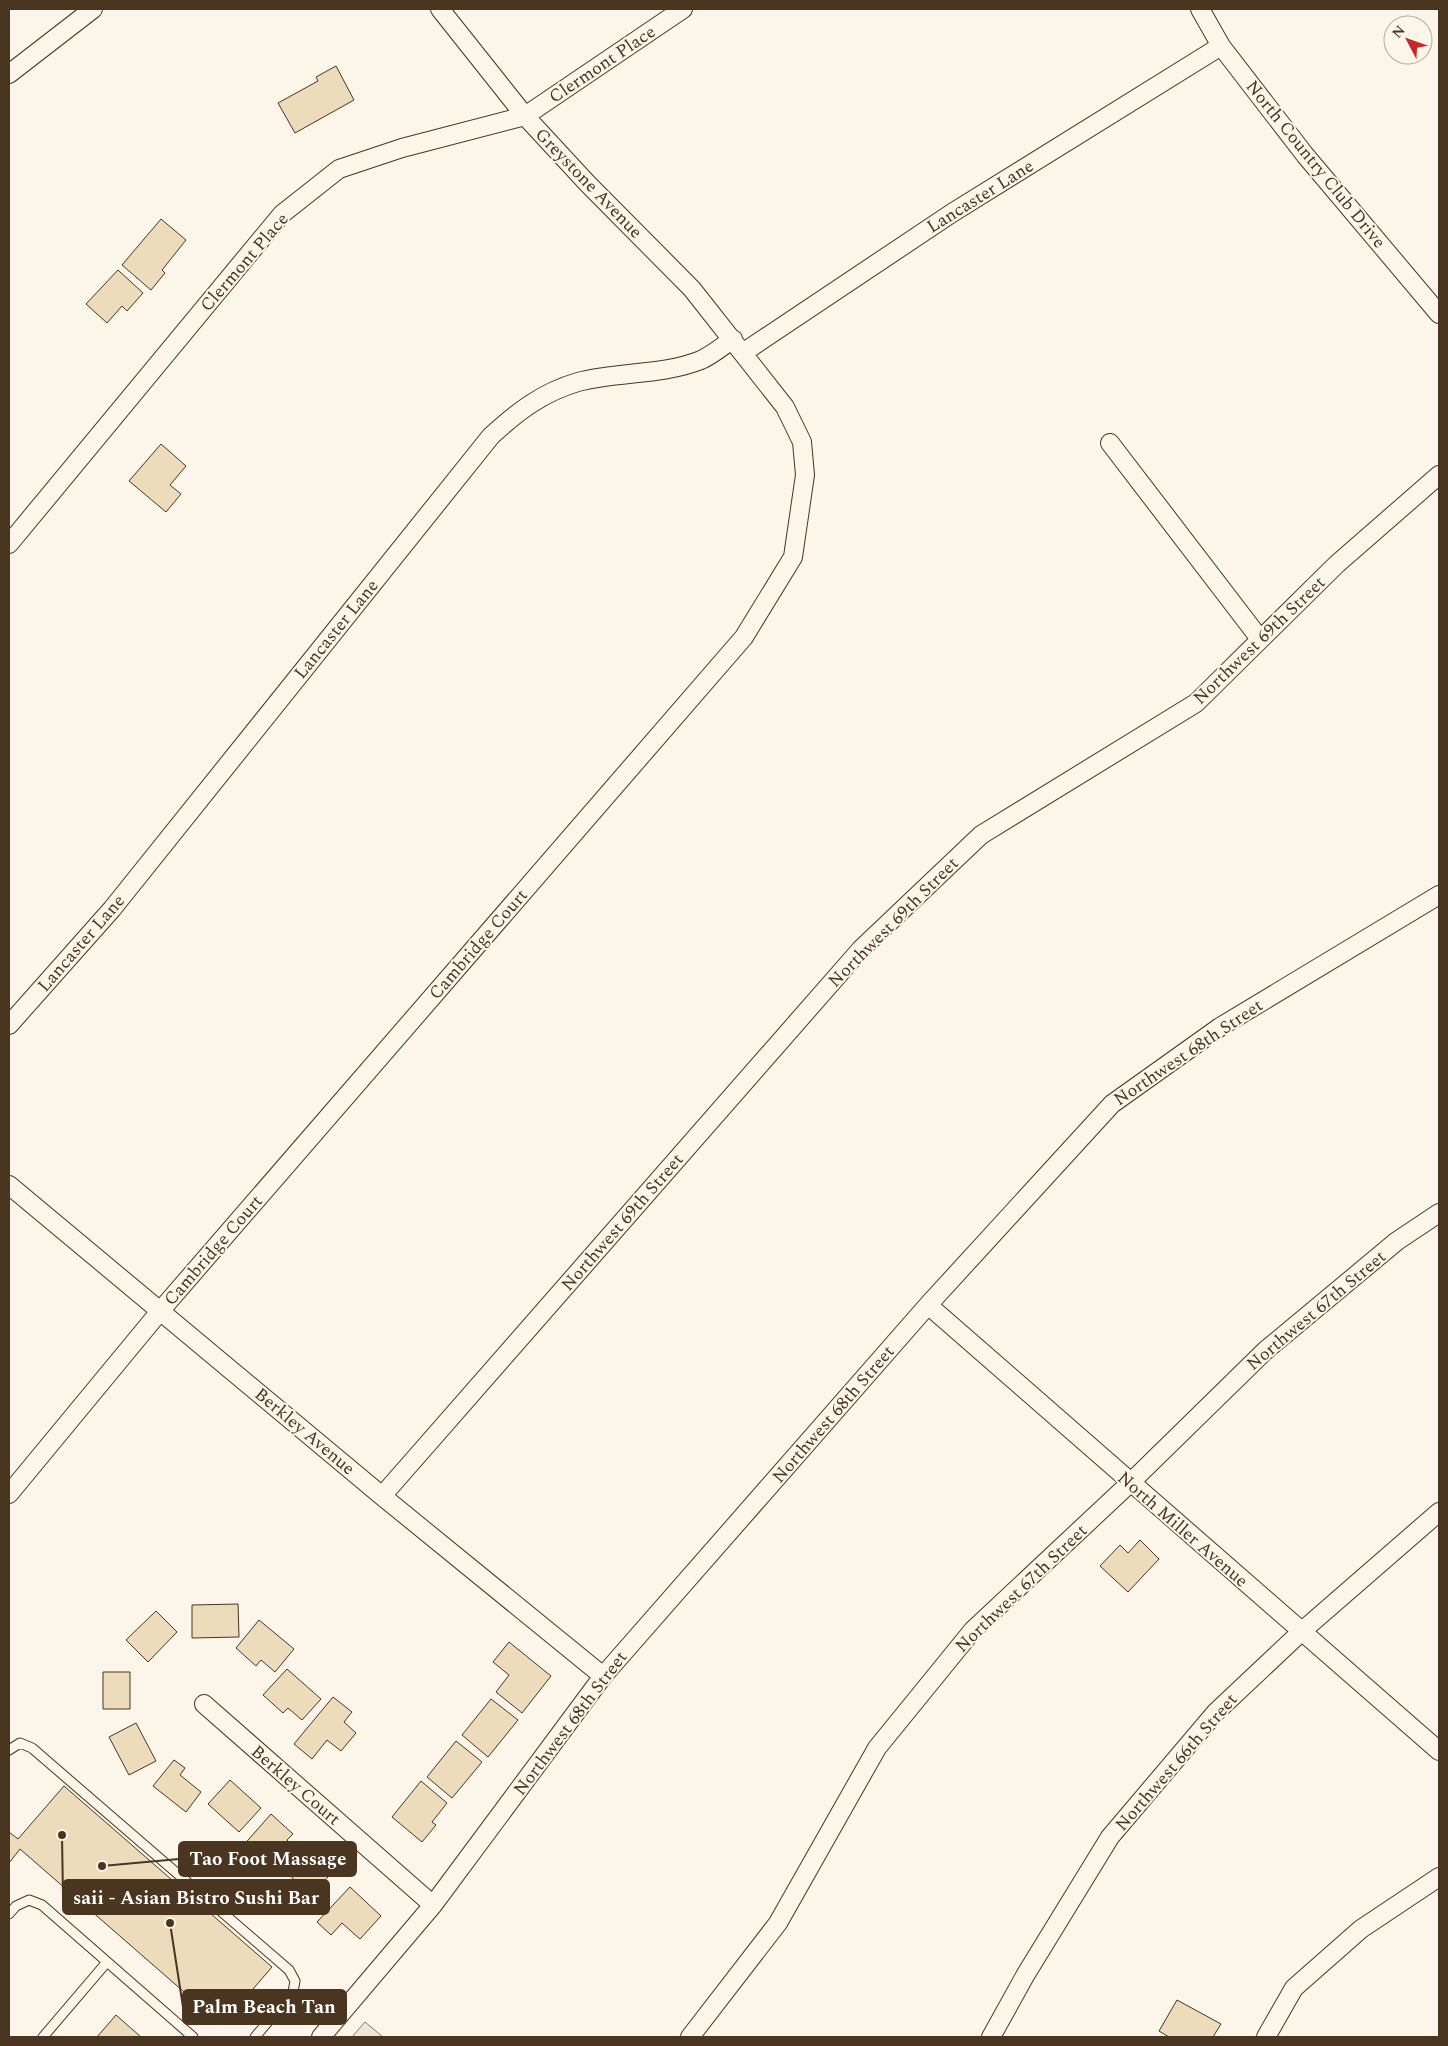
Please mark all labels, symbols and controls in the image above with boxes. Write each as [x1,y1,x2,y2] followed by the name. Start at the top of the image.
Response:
[1383,15,1433,65] north arrow
[543,19,661,110] street label: Clermont Place
[1387,21,1410,43] text: N
[1239,74,1392,254] street label: North Country Club Drive
[529,122,649,245] street label: Greystone Avenue
[921,153,1039,240] street label: Lancaster Lane
[194,207,295,318] street label: Clermont Place
[1187,570,1332,711] street label: Northwest 69th Street
[288,573,385,685] street label: Lancaster Lane
[822,851,965,994] street label: Northwest 69th Street
[422,883,534,1006] street label: Cambridge Court
[31,889,132,998] street label: Lancaster Lane
[1108,992,1268,1113] street label: Northwest 68th Street
[555,1147,690,1297] street label: Northwest 69th Street
[157,1189,269,1312] street label: Cambridge Court
[1241,1244,1392,1377] street label: Northwest 67th Street
[766,1339,901,1489] street label: Northwest 68th Street
[248,1381,361,1482] street label: Berkley Avenue
[1111,1465,1254,1594] street label: North Miller Avenue
[949,1518,1094,1659] street label: Northwest 67th Street
[507,1645,634,1801] street label: Northwest 68th Street
[1109,1687,1244,1837] street label: Northwest 66th Street
[245,1739,347,1832] street label: Berkley Court
[179,1842,356,1876] callout: Tao Foot Massage
[190,1845,346,1874] text: Tao Foot Massage
[63,1880,329,1914] callout: saii - Asian Bistro Sushi Bar
[73,1884,320,1913] text: saii - Asian Bistro Sushi Bar
[183,1990,346,2024] callout: Palm Beach Tan
[192,1993,336,2022] text: Palm Beach Tan

